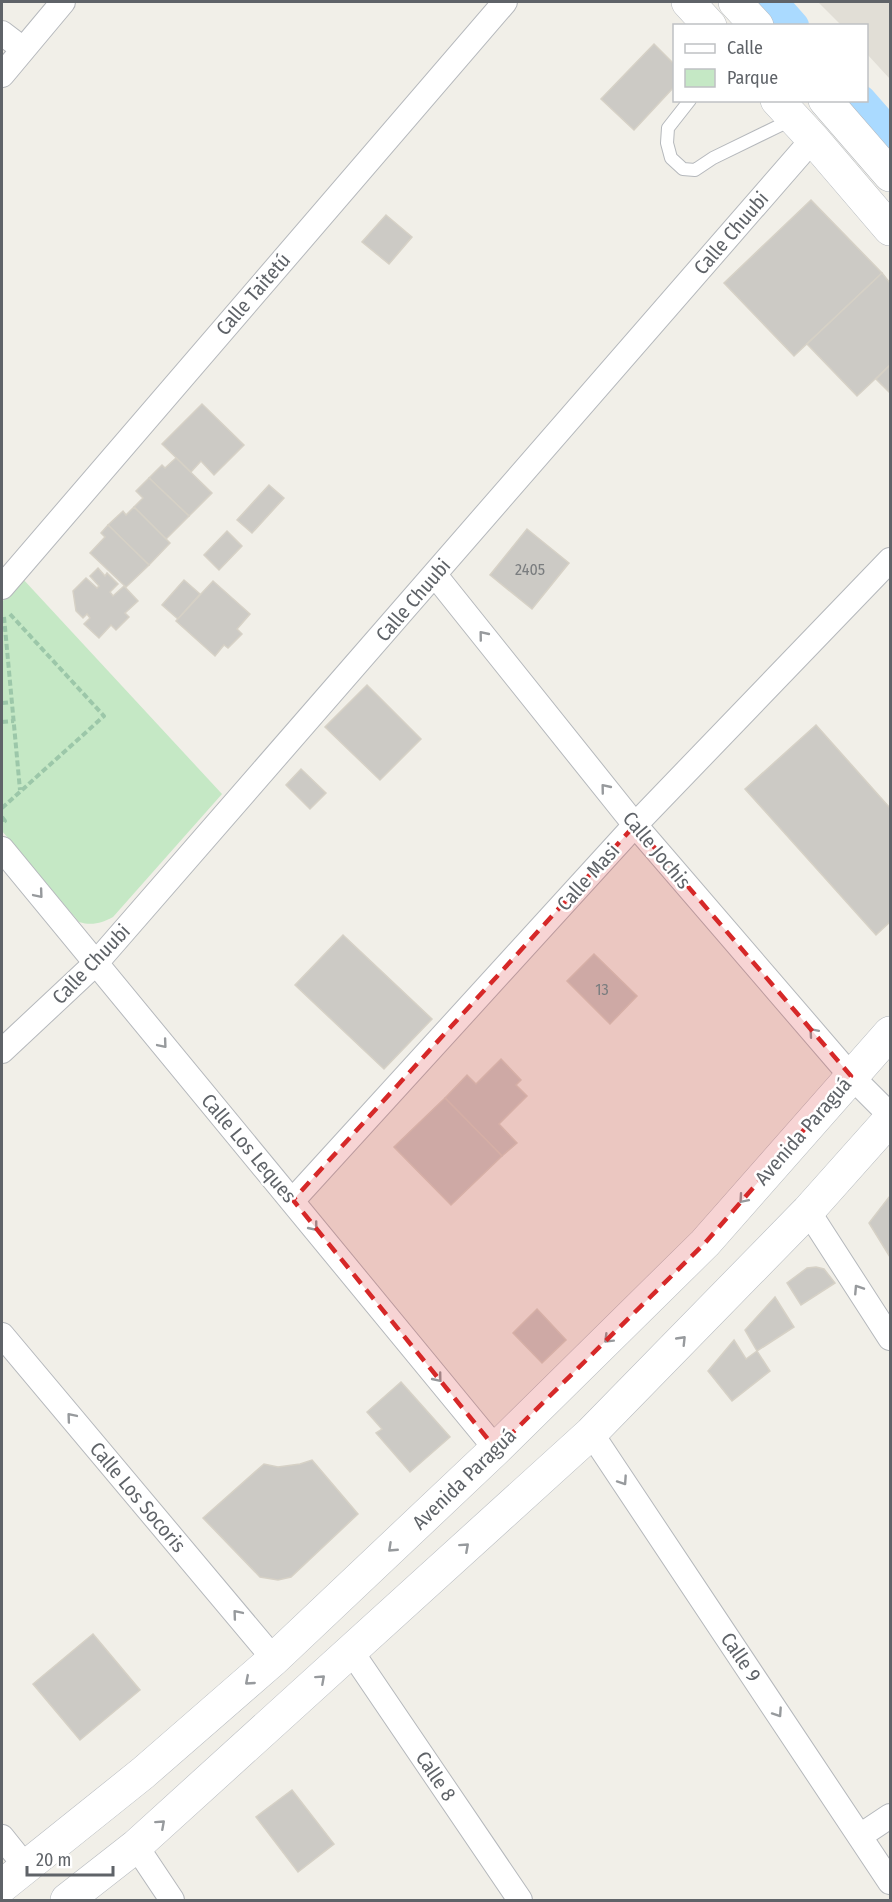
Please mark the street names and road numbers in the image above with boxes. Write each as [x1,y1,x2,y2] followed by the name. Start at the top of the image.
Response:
[689,187,773,279] street label: Calle Chuubi
[211,248,295,340] street label: Calle Taitetú
[371,554,455,646] street label: Calle Chuubi
[618,807,696,893] street label: Calle Jochis
[552,838,624,916] street label: Calle Masi
[47,919,135,1009] street label: Calle Chuubi
[750,1072,856,1190] street label: Avenida Paraguá
[197,1089,301,1207] street label: Calle Los Leques
[407,1424,521,1534] street label: Avenida Paraguá
[85,1437,191,1557] street label: Calle Los Socoris
[716,1628,766,1686] street label: Calle 9
[411,1747,461,1805] street label: Calle 8

